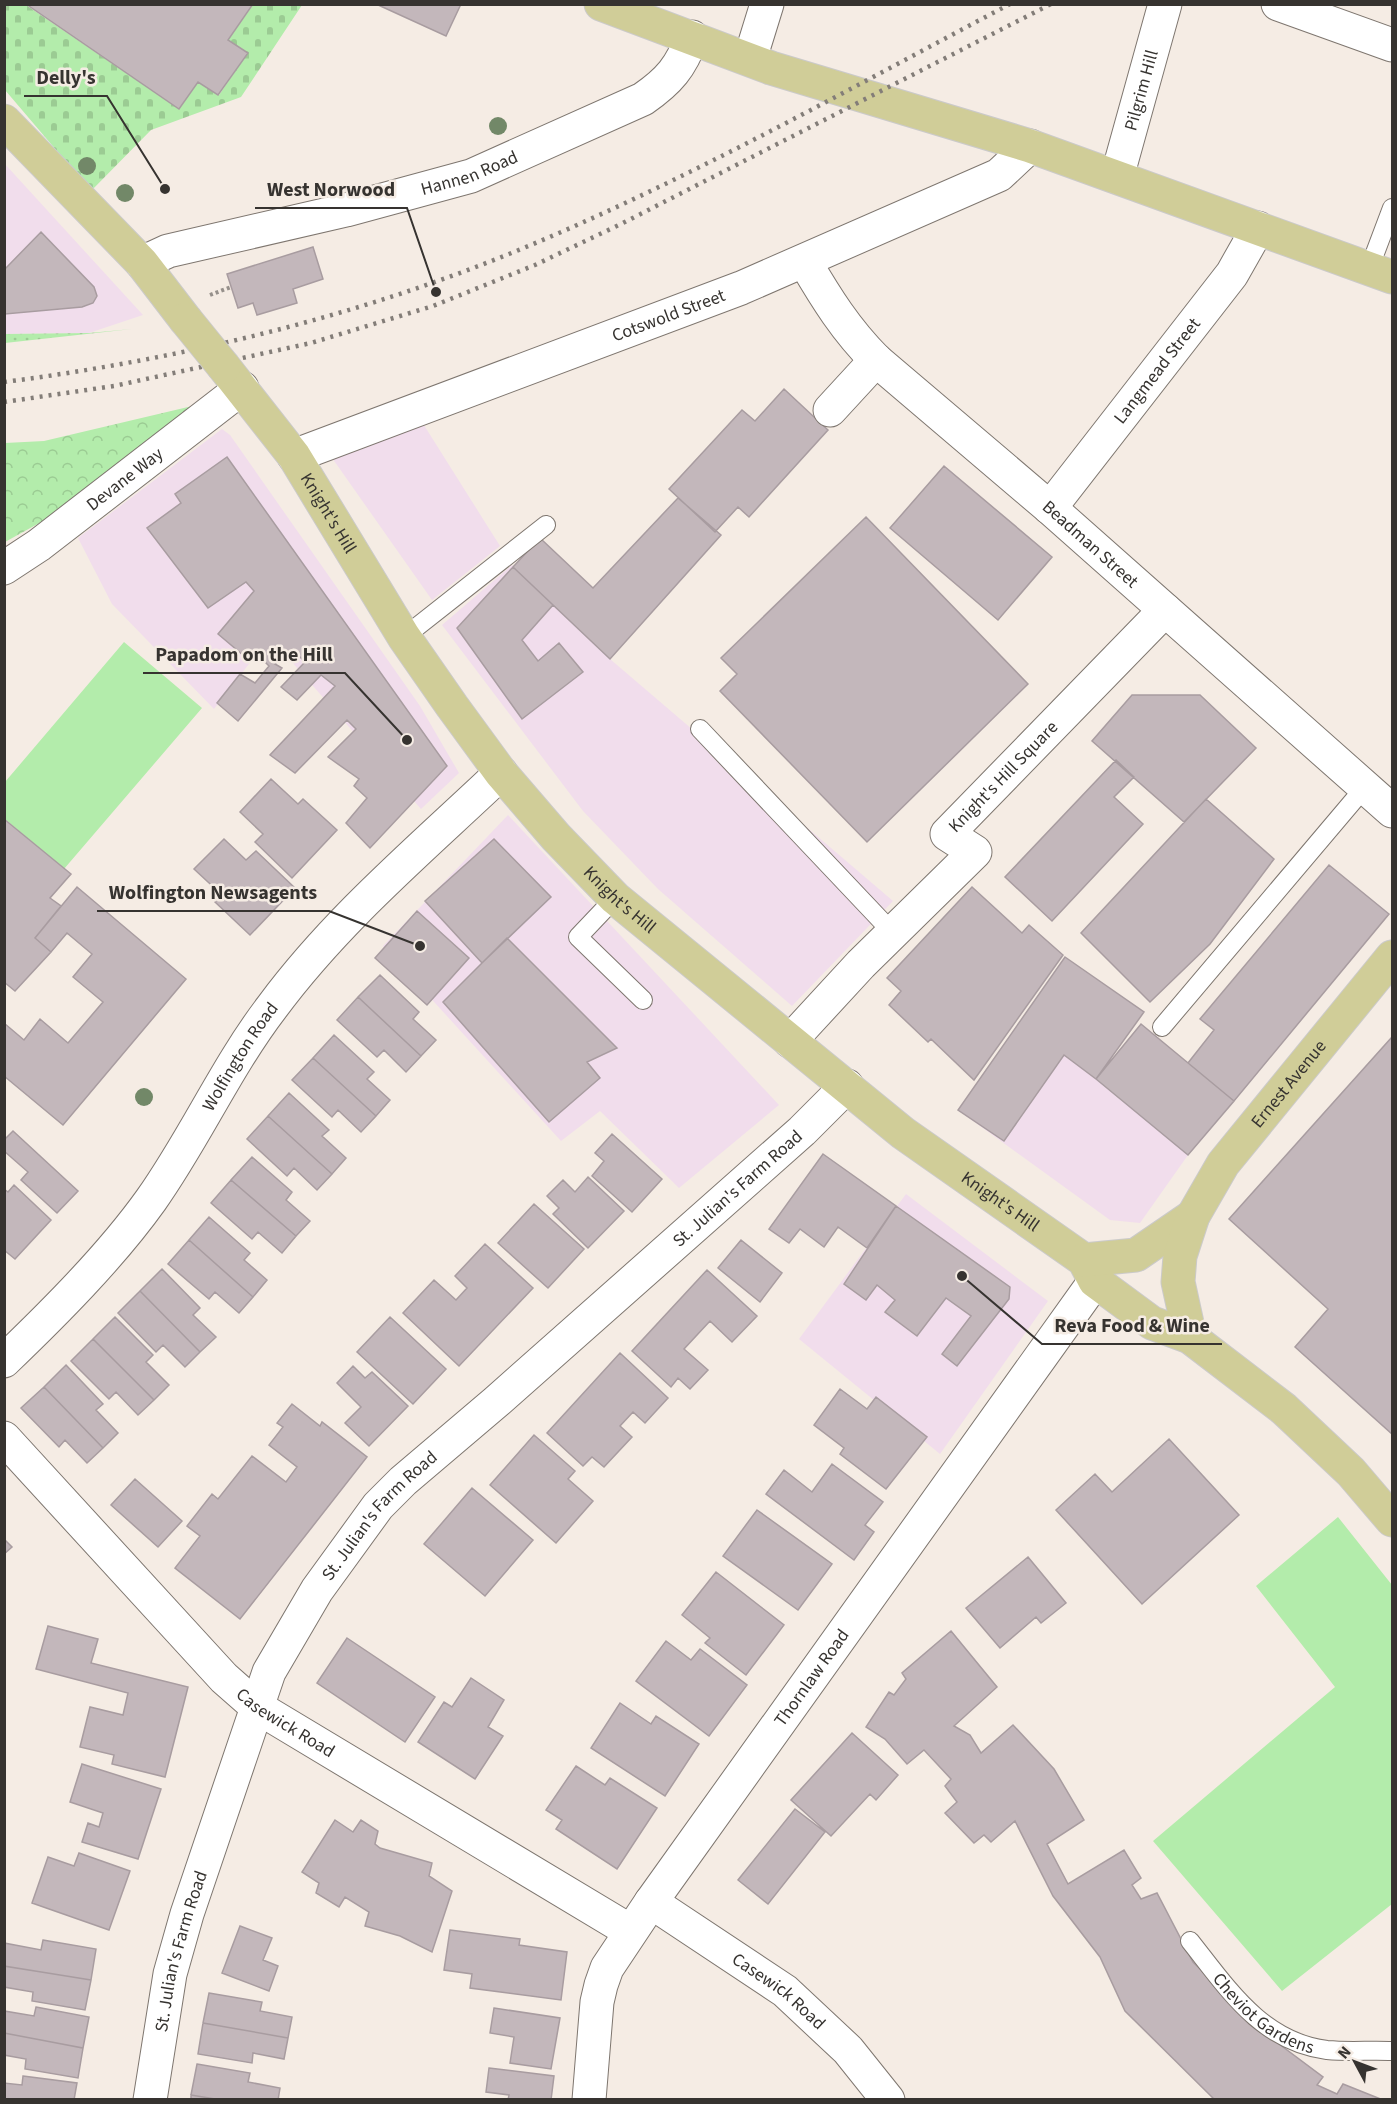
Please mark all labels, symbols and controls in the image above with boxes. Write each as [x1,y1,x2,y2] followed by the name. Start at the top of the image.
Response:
[1118,47,1165,134] street label: Pilgrim Hill
[24,58,107,96] callout: Delly's
[36,64,96,92] text: Delly's
[418,145,522,202] street label: Hannen Road
[255,170,407,208] callout: West Norwood
[267,176,395,204] text: West Norwood
[608,283,729,348] street label: Cotswold Street
[1108,313,1206,429] street label: Langmead Street
[81,441,169,517] street label: Devane Way
[294,468,362,558] street label: Knight's Hill
[1037,495,1144,594] street label: Beadman Street
[143,635,345,673] callout: Papadom on the Hill
[155,641,333,669] text: Papadom on the Hill
[943,715,1064,838] street label: Knight's Hill Square
[577,861,661,940] street label: Knight's Hill
[97,873,329,911] callout: Wolfington Newsagents
[109,879,317,907] text: Wolfington Newsagents
[196,997,284,1116] street label: Wolfington Road
[1245,1035,1332,1133] street label: Ernest Avenue
[667,1124,808,1253] street label: St. Julian's Farm Road
[956,1166,1044,1238] street label: Knight's Hill
[1042,1306,1222,1344] callout: Reva Food & Wine
[1054,1312,1210,1340] text: Reva Food & Wine
[316,1445,443,1586] street label: St. Julian's Farm Road
[768,1624,855,1732] street label: Thornlaw Road
[230,1682,339,1764] street label: Casewick Road
[149,1867,214,2034] street label: St. Julian's Farm Road
[727,1947,831,2036] street label: Casewick Road
[1206,1967,1317,2060] street label: Cheviot Gardens
[1325,2032,1385,2092] north arrow
[1333,2042,1356,2064] text: N

